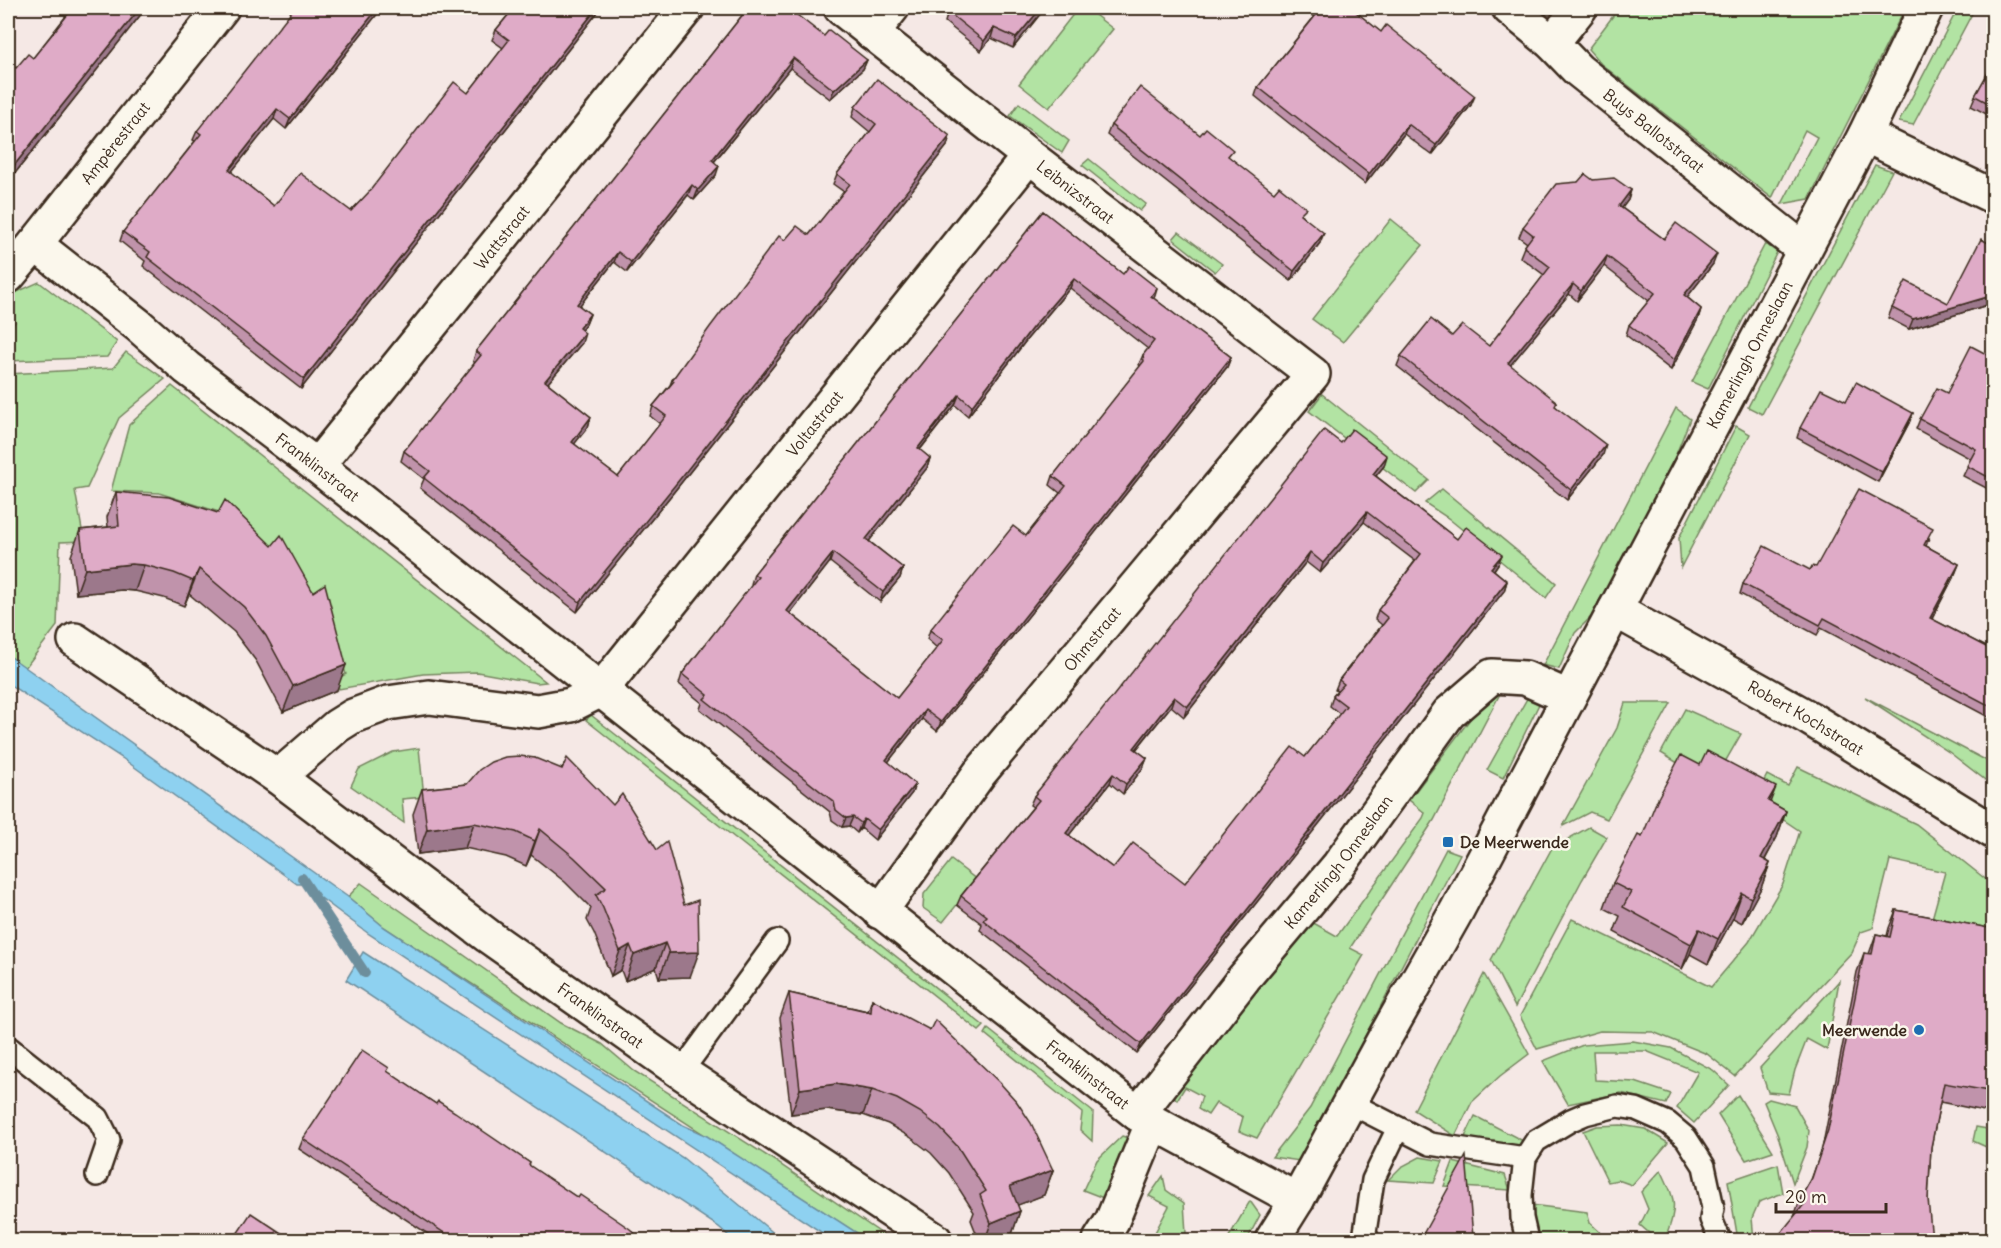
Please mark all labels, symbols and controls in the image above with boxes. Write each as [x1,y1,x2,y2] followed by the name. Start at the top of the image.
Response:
[1599,84,1709,177] street label: Buys Ballotstraat
[76,97,154,188] street label: Ampèrestraat
[1033,156,1119,228] street label: Leibnizstraat
[470,201,534,273] street label: Wattstraat
[1702,277,1797,432] street label: Kamerlingh Onneslaan
[782,386,847,461] street label: Voltastraat
[272,428,364,506] street label: Franklinstraat
[1059,602,1125,675] street label: Ohmstraat
[1744,676,1868,760] street label: Robert Kochstraat
[1280,791,1396,933] street label: Kamerlingh Onneslaan
[1460,832,1569,852] place label: De Meerwende
[1441,835,1455,849] marker: De Meerwende
[554,978,648,1053] street label: Franklinstraat
[1822,1020,1907,1040] place label: Meerwende
[1912,1023,1926,1037] marker: Meerwende
[1042,1035,1134,1114] street label: Franklinstraat
[1776,1176,1886,1214] scale bar
[1785,1185,1827,1208] text: 20 m

